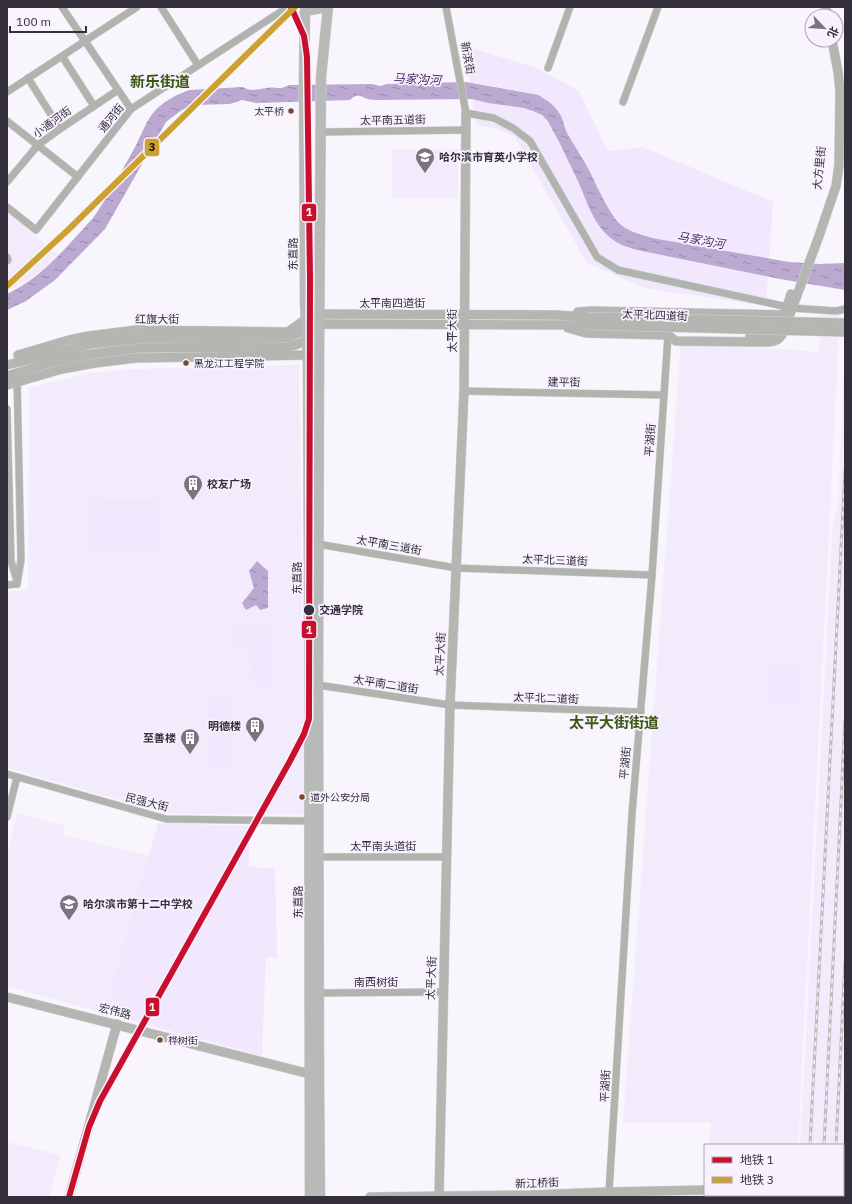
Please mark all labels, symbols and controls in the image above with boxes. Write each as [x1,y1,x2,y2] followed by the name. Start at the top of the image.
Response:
[10,8,86,34] scale bar
[804,8,844,48] north arrow
[16,14,51,29] text: 100 m
[824,24,842,40] text: 北
[458,40,478,76] street label: 新滨街
[393,70,443,88] water label: 马家沟河
[130,72,190,91] district label: 新乐街道
[95,101,127,135] street label: 通河街
[30,103,74,141] street label: 小通河街
[254,105,284,118] place label: 太平桥
[286,106,296,116] marker: 太平桥
[360,112,426,128] street label: 太平南五道街
[144,138,160,157] line badge: 3
[149,140,155,154] text: 3
[810,145,828,191] street label: 大方里街
[414,146,436,174] school or university icon: 哈尔滨市育英小学校
[439,150,538,164] place label: 哈尔滨市育英小学校
[301,203,317,222] line badge: 1
[306,205,313,219] text: 1
[676,228,728,252] water label: 马家沟河
[286,238,300,271] street label: 东直路
[359,296,425,310] street label: 太平南四道街
[622,307,688,323] street label: 太平北四道街
[445,309,459,353] street label: 太平大街
[135,312,179,326] street label: 红旗大街
[194,357,264,370] place label: 黑龙江工程学院
[181,358,191,368] marker: 黑龙江工程学院
[547,375,581,389] street label: 建平街
[642,423,658,457] street label: 平湖街
[182,473,204,501] building icon: 校友广场
[207,477,251,491] place label: 校友广场
[355,532,423,558] street label: 太平南三道街
[522,552,588,568] street label: 太平北三道街
[290,562,304,595] street label: 东直路
[302,603,316,617] marker: 交通学院
[319,603,363,617] place label: 交通学院
[301,620,317,639] line badge: 1
[306,623,313,637] text: 1
[432,632,448,676] street label: 太平大街
[352,672,420,696] street label: 太平南二道街
[513,690,579,706] street label: 太平北二道街
[569,713,659,732] district label: 太平大街街道
[244,715,266,743] building icon: 明德楼
[208,719,241,733] place label: 明德楼
[179,727,201,755] building icon: 至善楼
[143,731,176,745] place label: 至善楼
[617,746,633,780] street label: 平湖街
[124,790,170,814] street label: 民强大街
[310,791,370,804] place label: 道外公安分局
[297,792,307,802] marker: 道外公安分局
[350,839,416,853] street label: 太平南头道街
[291,886,305,919] street label: 东直路
[58,893,80,921] school or university icon: 哈尔滨市第十二中学校
[83,897,193,911] place label: 哈尔滨市第十二中学校
[423,956,439,1000] street label: 太平大街
[354,975,398,989] street label: 南西树街
[145,997,160,1017] line badge: 1
[97,1000,133,1022] street label: 宏伟路
[149,1000,156,1014] text: 1
[168,1034,198,1047] place label: 桦树街
[155,1035,165,1045] marker: 桦树街
[597,1069,613,1103] street label: 平湖街
[704,1144,844,1196] legend
[740,1152,774,1167] text: 地铁 1
[740,1172,774,1187] text: 地铁 3
[515,1175,559,1191] street label: 新江桥街

